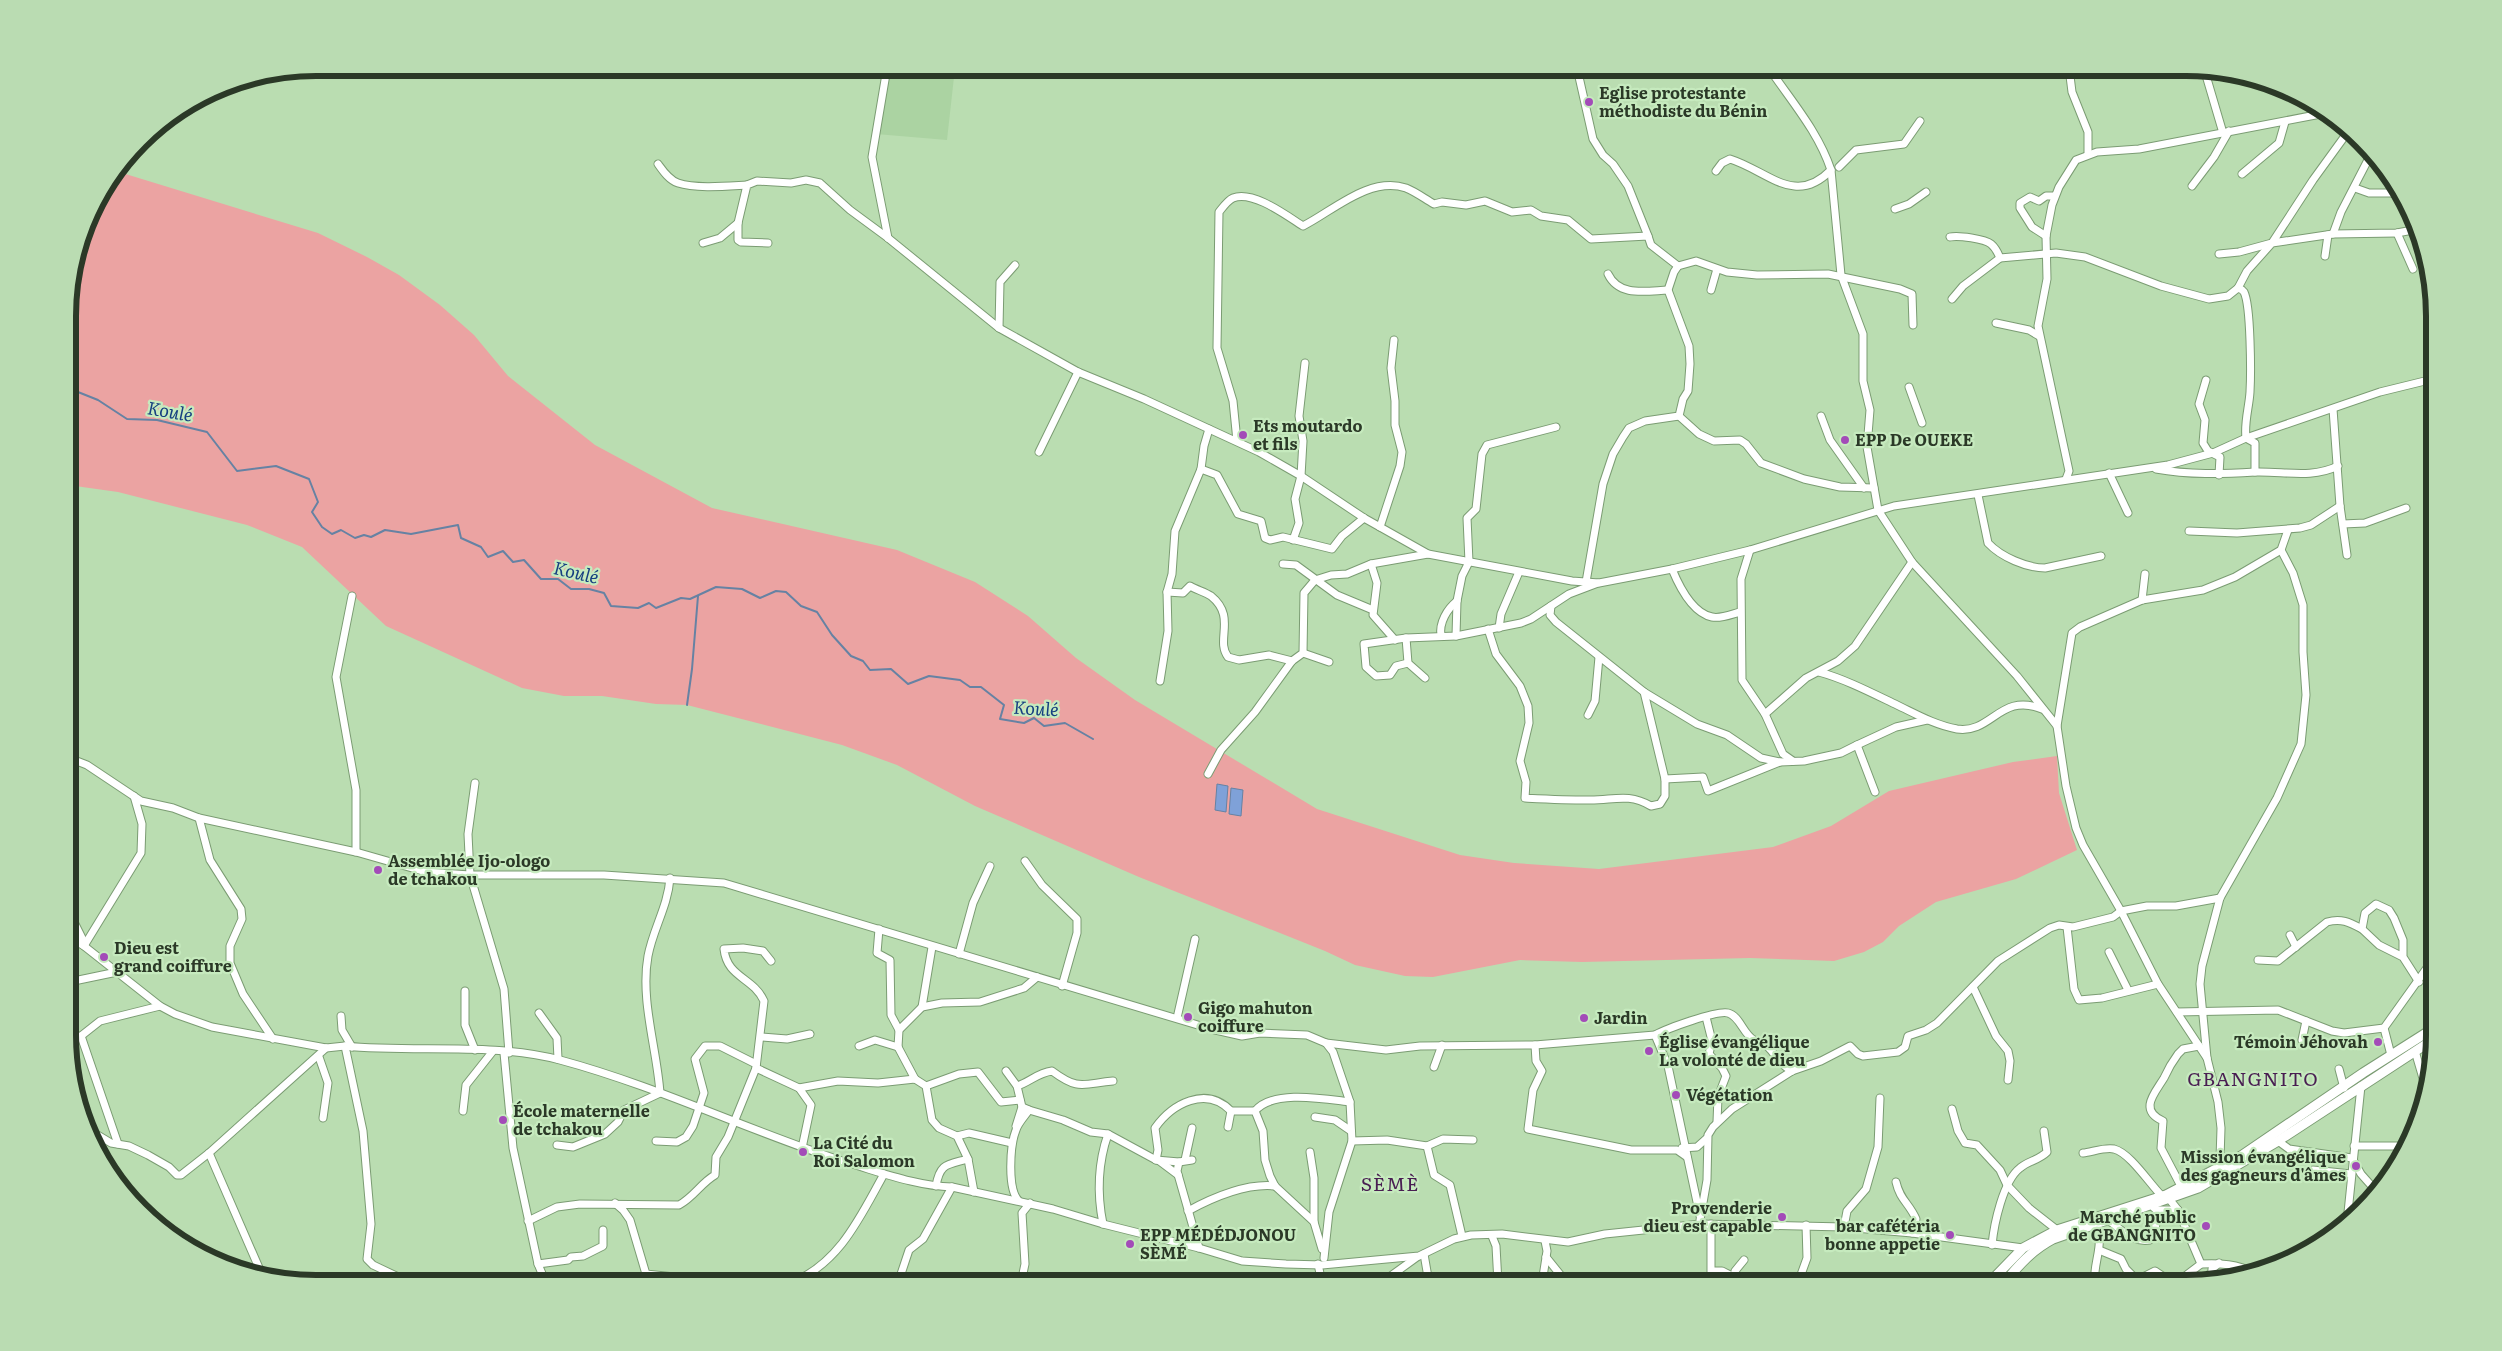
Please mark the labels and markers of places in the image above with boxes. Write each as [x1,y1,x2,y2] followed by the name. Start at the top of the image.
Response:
[1599,80,1767,122] place label: Eglise protestante méthodiste du Bénin
[1583,96,1595,108] marker: Eglise protestante méthodiste du Bénin
[1253,413,1362,455] place label: Ets moutardo et fils
[1855,427,1974,451] place label: EPP De OUEKE
[1237,429,1249,441] marker: Ets moutardo et fils
[1839,434,1851,446] marker: EPP De OUEKE
[388,848,550,890] place label: Assemblée Ijo-ologo de tchakou
[372,864,384,876] marker: Assemblée Ijo-ologo de tchakou
[114,935,232,977] place label: Dieu est grand coiffure
[98,951,110,963] marker: Dieu est grand coiffure
[1198,995,1313,1037] place label: Gigo mahuton coiffure
[1594,1005,1648,1029] place label: Jardin
[1182,1011,1194,1023] marker: Gigo mahuton coiffure
[1578,1012,1590,1024] marker: Jardin
[1659,1029,1810,1071] place label: Église évangélique La volonté de dieu
[2234,1029,2368,1053] place label: Témoin Jéhovah
[2372,1036,2384,1048] marker: Témoin Jéhovah
[1643,1045,1655,1057] marker: Église évangélique La volonté de dieu
[1686,1082,1773,1106] place label: Végétation
[1670,1089,1682,1101] marker: Végétation
[513,1098,650,1140] place label: École maternelle de tchakou
[497,1114,509,1126] marker: École maternelle de tchakou
[813,1130,915,1172] place label: La Cité du Roi Salomon
[2180,1144,2346,1186] place label: Mission évangélique des gagneurs d'âmes
[797,1146,809,1158] marker: La Cité du Roi Salomon
[2350,1160,2362,1172] marker: Mission évangélique des gagneurs d'âmes
[1644,1195,1772,1237] place label: Provenderie dieu est capable
[2068,1204,2196,1246] place label: Marché public de GBANGNITO
[1776,1211,1788,1223] marker: Provenderie dieu est capable
[1825,1213,1941,1255] place label: bar cafétéria bonne appetie
[2200,1220,2212,1232] marker: Marché public de GBANGNITO
[1140,1222,1297,1264] place label: EPP MÉDÉDJONOU SÈMÉ
[1944,1229,1956,1241] marker: bar cafétéria bonne appetie
[1124,1238,1136,1250] marker: EPP MÉDÉDJONOU SÈMÉ

